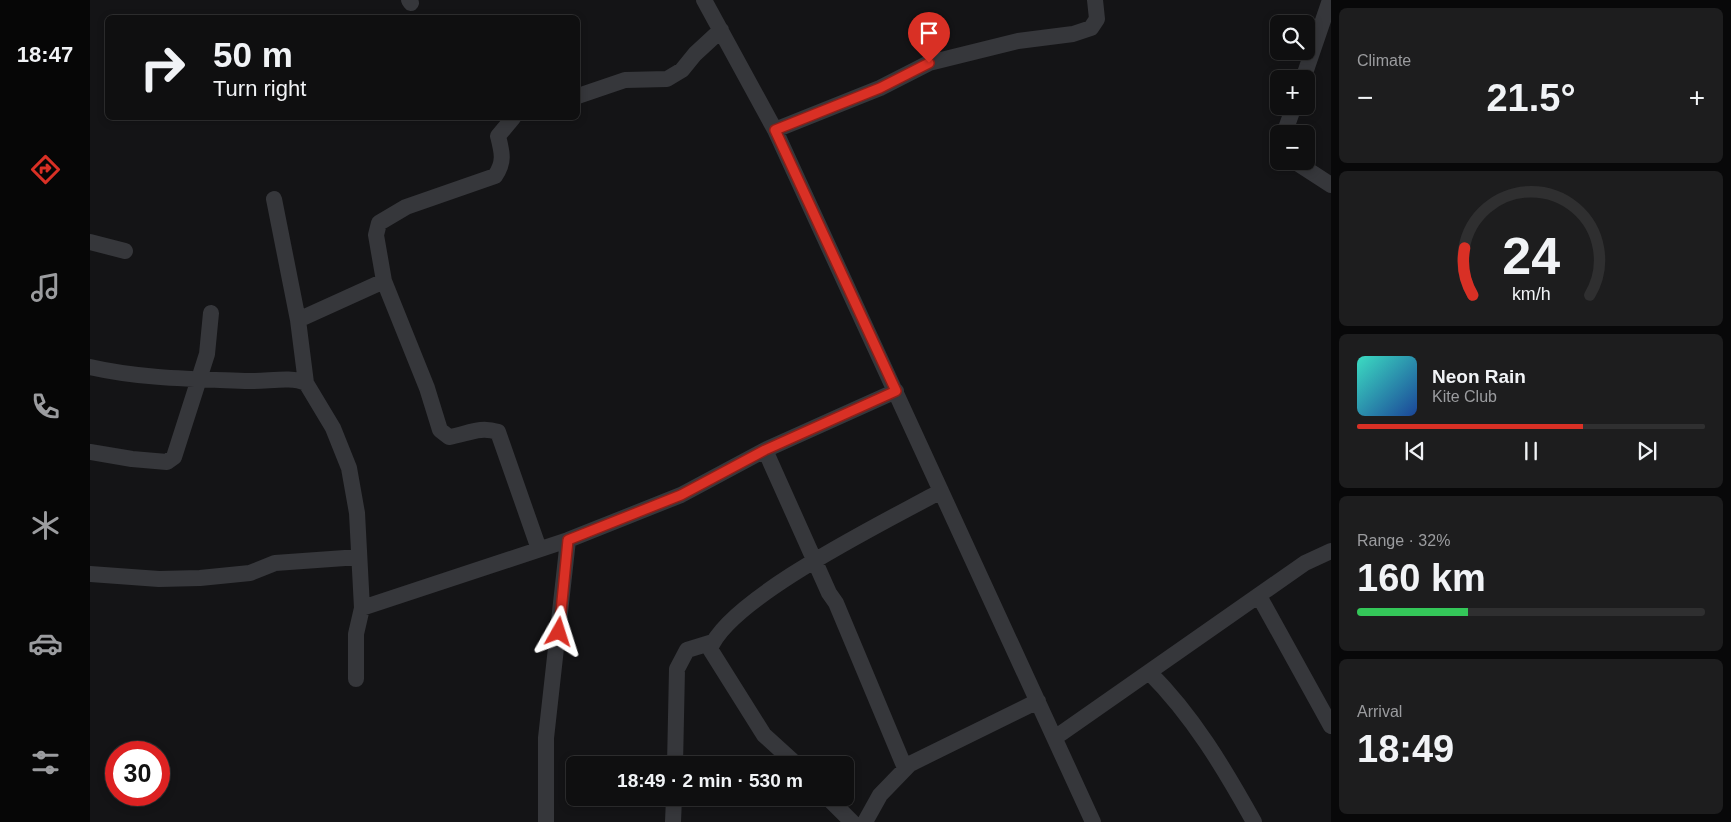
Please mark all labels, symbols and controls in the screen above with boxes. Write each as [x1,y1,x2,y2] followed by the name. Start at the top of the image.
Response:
[908,12,950,63] pin
[1270,15,1315,170] map controls
[1270,15,1315,60] button: search
[915,19,943,47] icon: arrive
[130,35,195,100] icon: right
[213,35,293,74] text: 50 m
[17,42,73,67] text: 18:47
[1357,52,1411,69] text: Climate
[1270,70,1315,115] button: +
[213,76,306,101] text: Turn right
[1486,77,1576,119] text: 21.5°
[1357,82,1373,113] text: −
[1689,82,1705,113] text: +
[1270,125,1315,170] button: −
[28,152,63,187] icon: directions
[1502,227,1560,285] text: 24
[28,270,63,305] icon: music
[1512,284,1550,304] text: km/h
[1432,366,1526,387] text: Neon Rain
[1432,388,1497,405] text: Kite Club
[28,389,63,424] icon: phone
[1401,437,1429,465] icon: previous
[1517,437,1545,465] icon: pause
[1633,437,1661,465] icon: next
[28,508,63,543] icon: climate
[1357,532,1450,549] text: Range · 32%
[1357,557,1486,599] text: 160 km
[532,605,584,657] position arrow
[28,626,63,661] icon: car
[1357,703,1402,720] text: Arrival
[1357,728,1454,770] text: 18:49
[105,741,170,806] speed limit sign: 30
[28,745,63,780] icon: filters
[617,770,803,791] text: 18:49 · 2 min · 530 m

